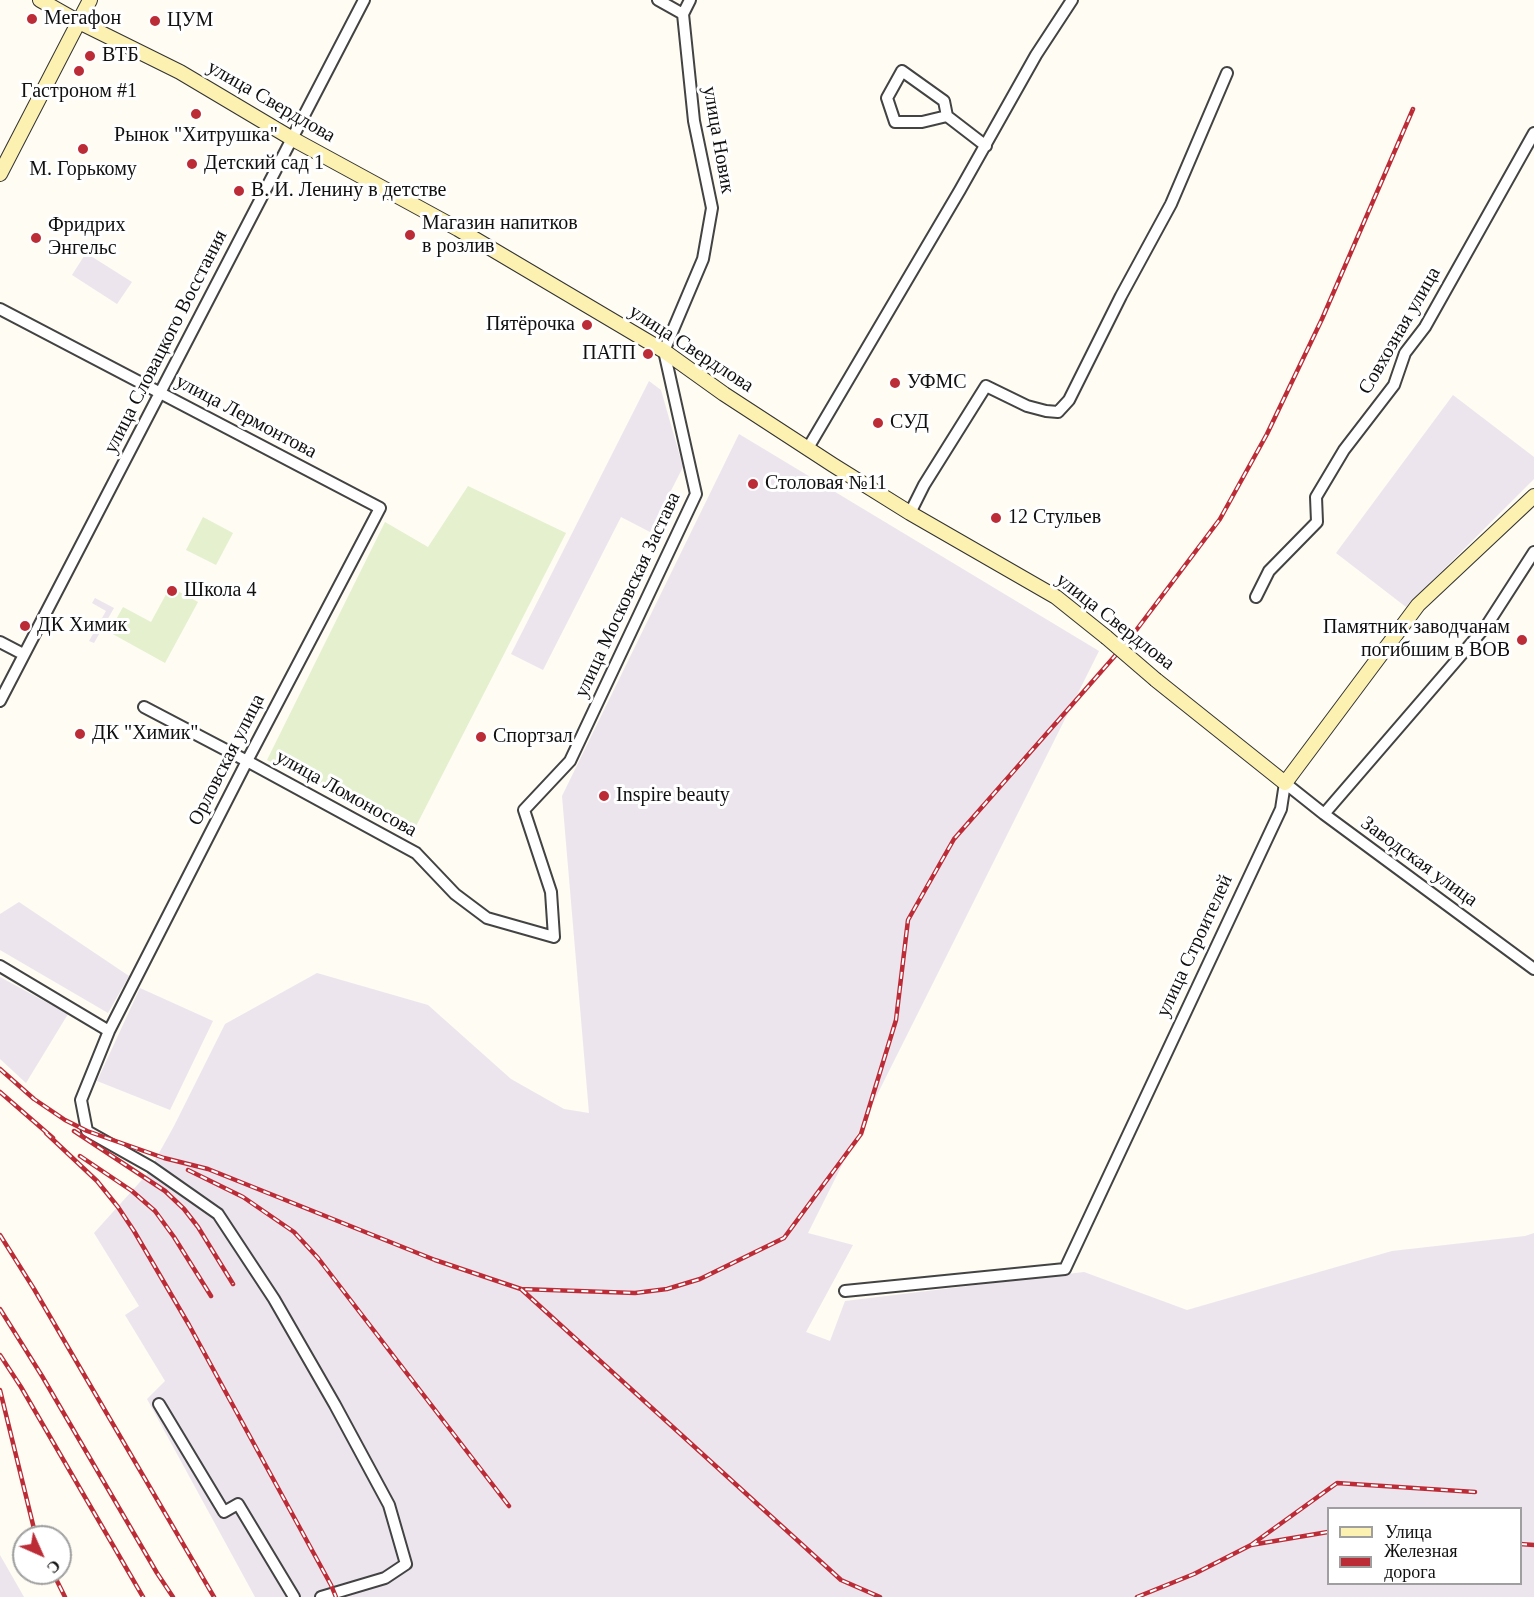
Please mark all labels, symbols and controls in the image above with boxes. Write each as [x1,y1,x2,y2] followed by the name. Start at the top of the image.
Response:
[44,7,121,31] place label: Мегафон
[167,9,213,33] place label: ЦУМ
[25,12,39,26] marker: Мегафон
[148,14,162,28] marker: ЦУМ
[102,44,139,68] place label: ВТБ
[83,49,97,63] marker: ВТБ
[203,56,339,148] street label: улица Свердлова
[72,64,86,78] marker: Гастроном #1
[21,80,137,104] place label: Гастроном #1
[697,84,739,196] street label: улица Новик
[189,107,203,121] marker: Рынок "Хитрушка"
[114,124,278,148] place label: Рынок "Хитрушка"
[76,142,90,156] marker: М. Горькому
[204,152,324,176] place label: Детский сад 1
[185,157,199,171] marker: Детский сад 1
[29,158,137,182] place label: М. Горькому
[251,179,446,203] place label: В. И. Ленину в детстве
[232,184,246,198] marker: В. И. Ленину в детстве
[422,212,578,259] place label: Магазин напитков в розлив
[48,214,125,261] place label: Фридрих Энгельс
[99,226,233,458] street label: улица Словацкого Восстания
[403,228,417,242] marker: Магазин напитков в розлив
[29,231,43,245] marker: Фридрих Энгельс
[1354,263,1446,399] street label: Совхозная улица
[624,300,758,398] street label: улица Свердлова
[486,313,575,337] place label: Пятёрочка
[580,318,594,332] marker: Пятёрочка
[582,342,636,366] place label: ПАТП
[641,347,655,361] marker: ПАТП
[171,370,321,464] street label: улица Лермонтова
[907,371,967,395] place label: УФМС
[888,376,902,390] marker: УФМС
[890,411,929,435] place label: СУД
[871,416,885,430] marker: СУД
[765,472,887,496] place label: Столовая №11
[746,477,760,491] marker: Столовая №11
[570,488,686,702] street label: улица Московская Застава
[1008,506,1101,530] place label: 12 Стульев
[989,511,1003,525] marker: 12 Стульев
[1051,568,1179,676] street label: улица Свердлова
[184,579,256,603] place label: Школа 4
[165,584,179,598] marker: Школа 4
[37,614,127,638] place label: ДК Химик
[1323,616,1510,663] place label: Памятник заводчанам погибшим в ВОВ
[18,619,32,633] marker: ДК Химик
[1515,633,1529,647] marker: Памятник заводчанам погибшим в ВОВ
[184,690,270,830] street label: Орловская улица
[92,722,199,746] place label: ДК "Химик"
[493,725,573,749] place label: Спортзал
[73,727,87,741] marker: ДК "Химик"
[474,730,488,744] marker: Спортзал
[271,745,421,843] street label: улица Ломоносова
[616,784,730,808] place label: Inspire beauty
[597,789,611,803] marker: Inspire beauty
[1356,812,1482,912] street label: Заводская улица
[1152,871,1238,1021] street label: улица Строителей
[1327,1507,1522,1585] legend
[1385,1522,1432,1542] text: Улица
[12,1525,72,1585] north arrow
[1384,1541,1458,1582] text: Железная дорога
[44,1557,64,1577] text: С

